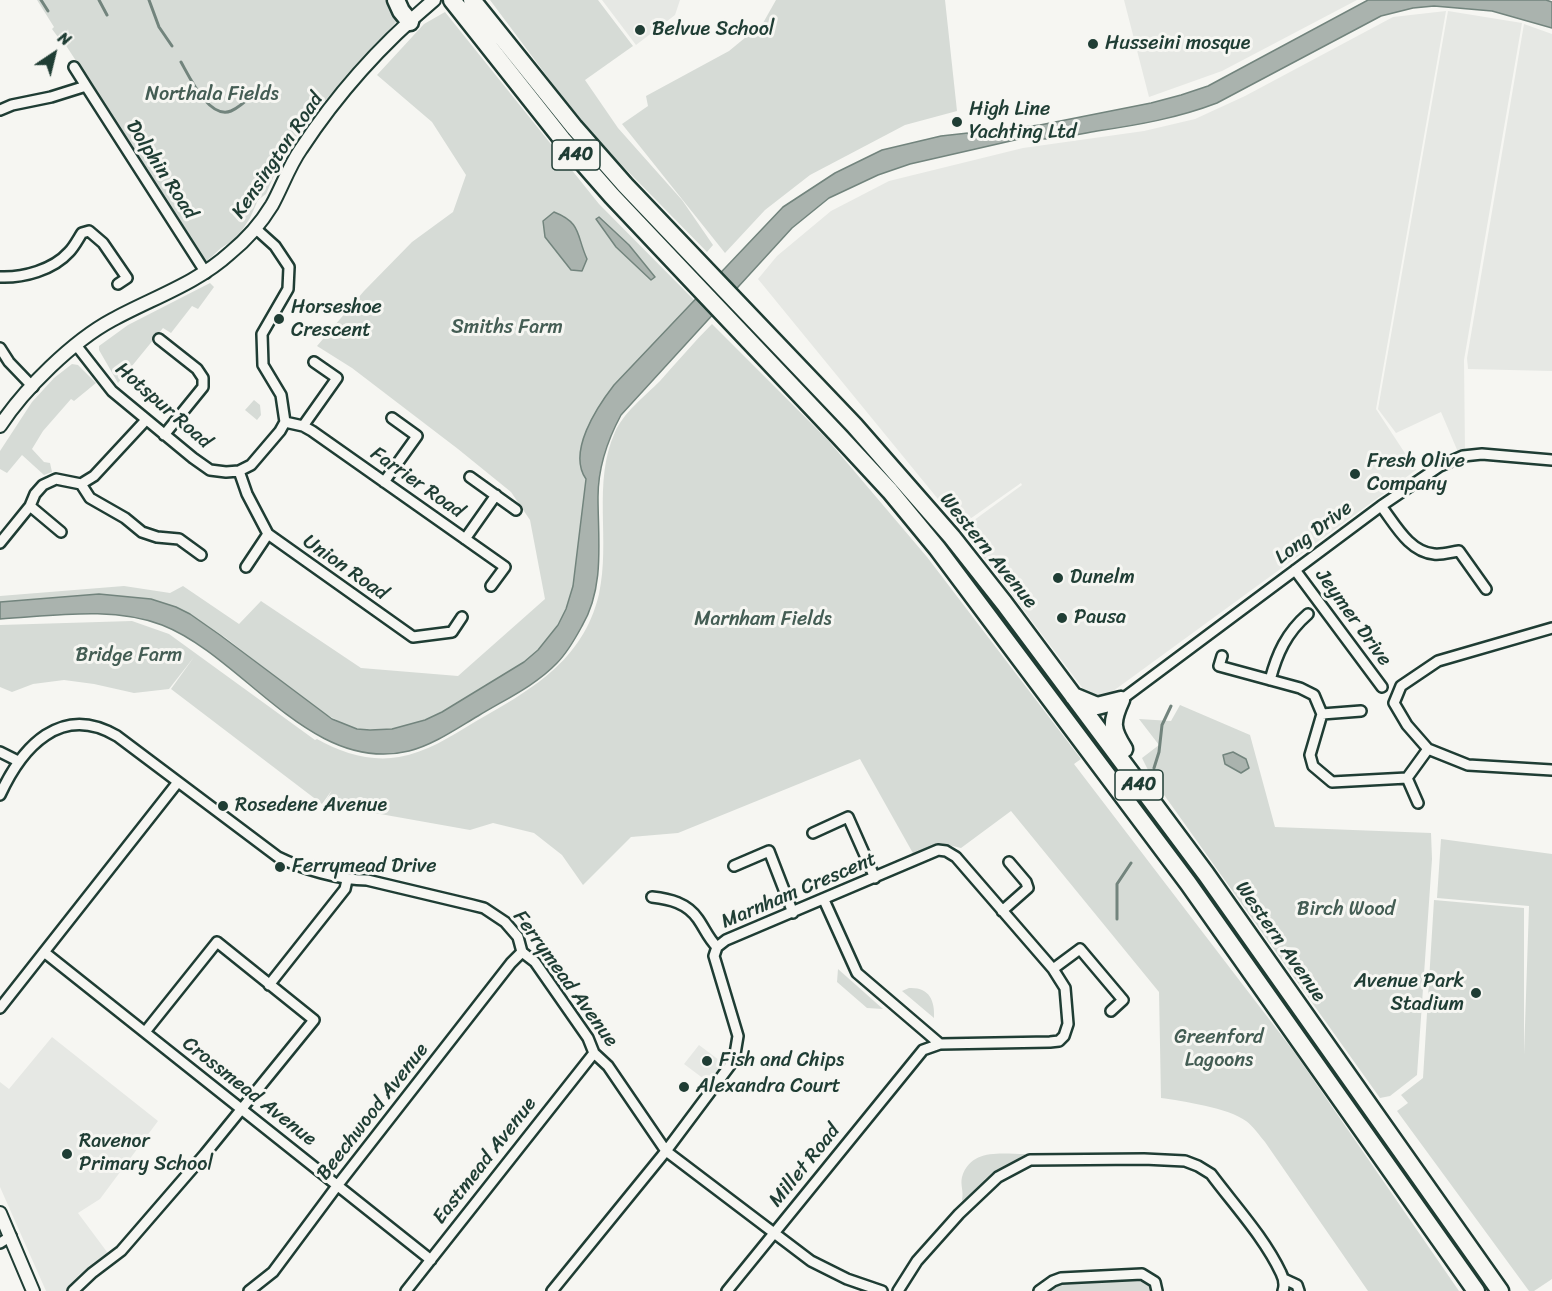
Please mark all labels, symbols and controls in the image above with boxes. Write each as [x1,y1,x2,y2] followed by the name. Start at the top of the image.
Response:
[652,18,774,42] place label: Belvue School
[633,23,647,37] marker: Belvue School
[24,24,84,84] north arrow
[52,24,77,54] text: N
[1105,32,1250,56] place label: Husseini mosque
[1086,37,1100,51] marker: Husseini mosque
[145,83,279,107] park label: Northala Fields
[227,89,329,223] street label: Kensington Road
[969,98,1077,145] place label: High Line Yachting Ltd
[950,115,964,129] marker: High Line Yachting Ltd
[120,116,202,224] street label: Dolphin Road
[552,140,600,170] road number: A40
[291,296,382,343] place label: Horseshoe Crescent
[272,312,286,326] marker: Horseshoe Crescent
[451,316,563,340] park label: Smiths Farm
[110,358,216,454] street label: Hotspur Road
[366,442,468,524] street label: Farrier Road
[1367,450,1465,497] place label: Fresh Olive Company
[1348,467,1362,481] marker: Fresh Olive Company
[934,488,1042,614] street label: Western Avenue
[1271,496,1357,570] street label: Long Drive
[298,530,392,606] street label: Union Road
[1310,565,1396,671] street label: Jeymer Drive
[1070,566,1135,590] place label: Dunelm
[1051,571,1065,585] marker: Dunelm
[1074,606,1126,630] place label: Pausa
[694,608,832,632] park label: Marnham Fields
[1055,611,1069,625] marker: Pausa
[76,644,182,668] park label: Bridge Farm
[1115,770,1163,800] road number: A40
[235,794,387,818] place label: Rosedene Avenue
[216,799,230,813] marker: Rosedene Avenue
[718,847,880,935] street label: Marnham Crescent
[292,855,436,879] place label: Ferrymead Drive
[273,860,287,874] marker: Ferrymead Drive
[1229,877,1331,1007] street label: Western Avenue
[1297,898,1395,922] park label: Birch Wood
[507,906,623,1052] street label: Ferrymead Avenue
[1354,970,1464,1017] place label: Avenue Park Stadium
[1469,986,1483,1000] marker: Avenue Park Stadium
[1174,1026,1264,1073] park label: Greenford Lagoons
[177,1032,321,1152] street label: Crossmead Avenue
[312,1039,434,1185] street label: Beechwood Avenue
[719,1049,844,1073] place label: Fish and Chips
[700,1054,714,1068] marker: Fish and Chips
[696,1075,840,1099] place label: Alexandra Court
[677,1080,691,1094] marker: Alexandra Court
[428,1093,542,1229] street label: Eastmead Avenue
[764,1120,846,1212] street label: Millet Road
[79,1130,213,1177] place label: Ravenor Primary School
[60,1147,74,1161] marker: Ravenor Primary School

